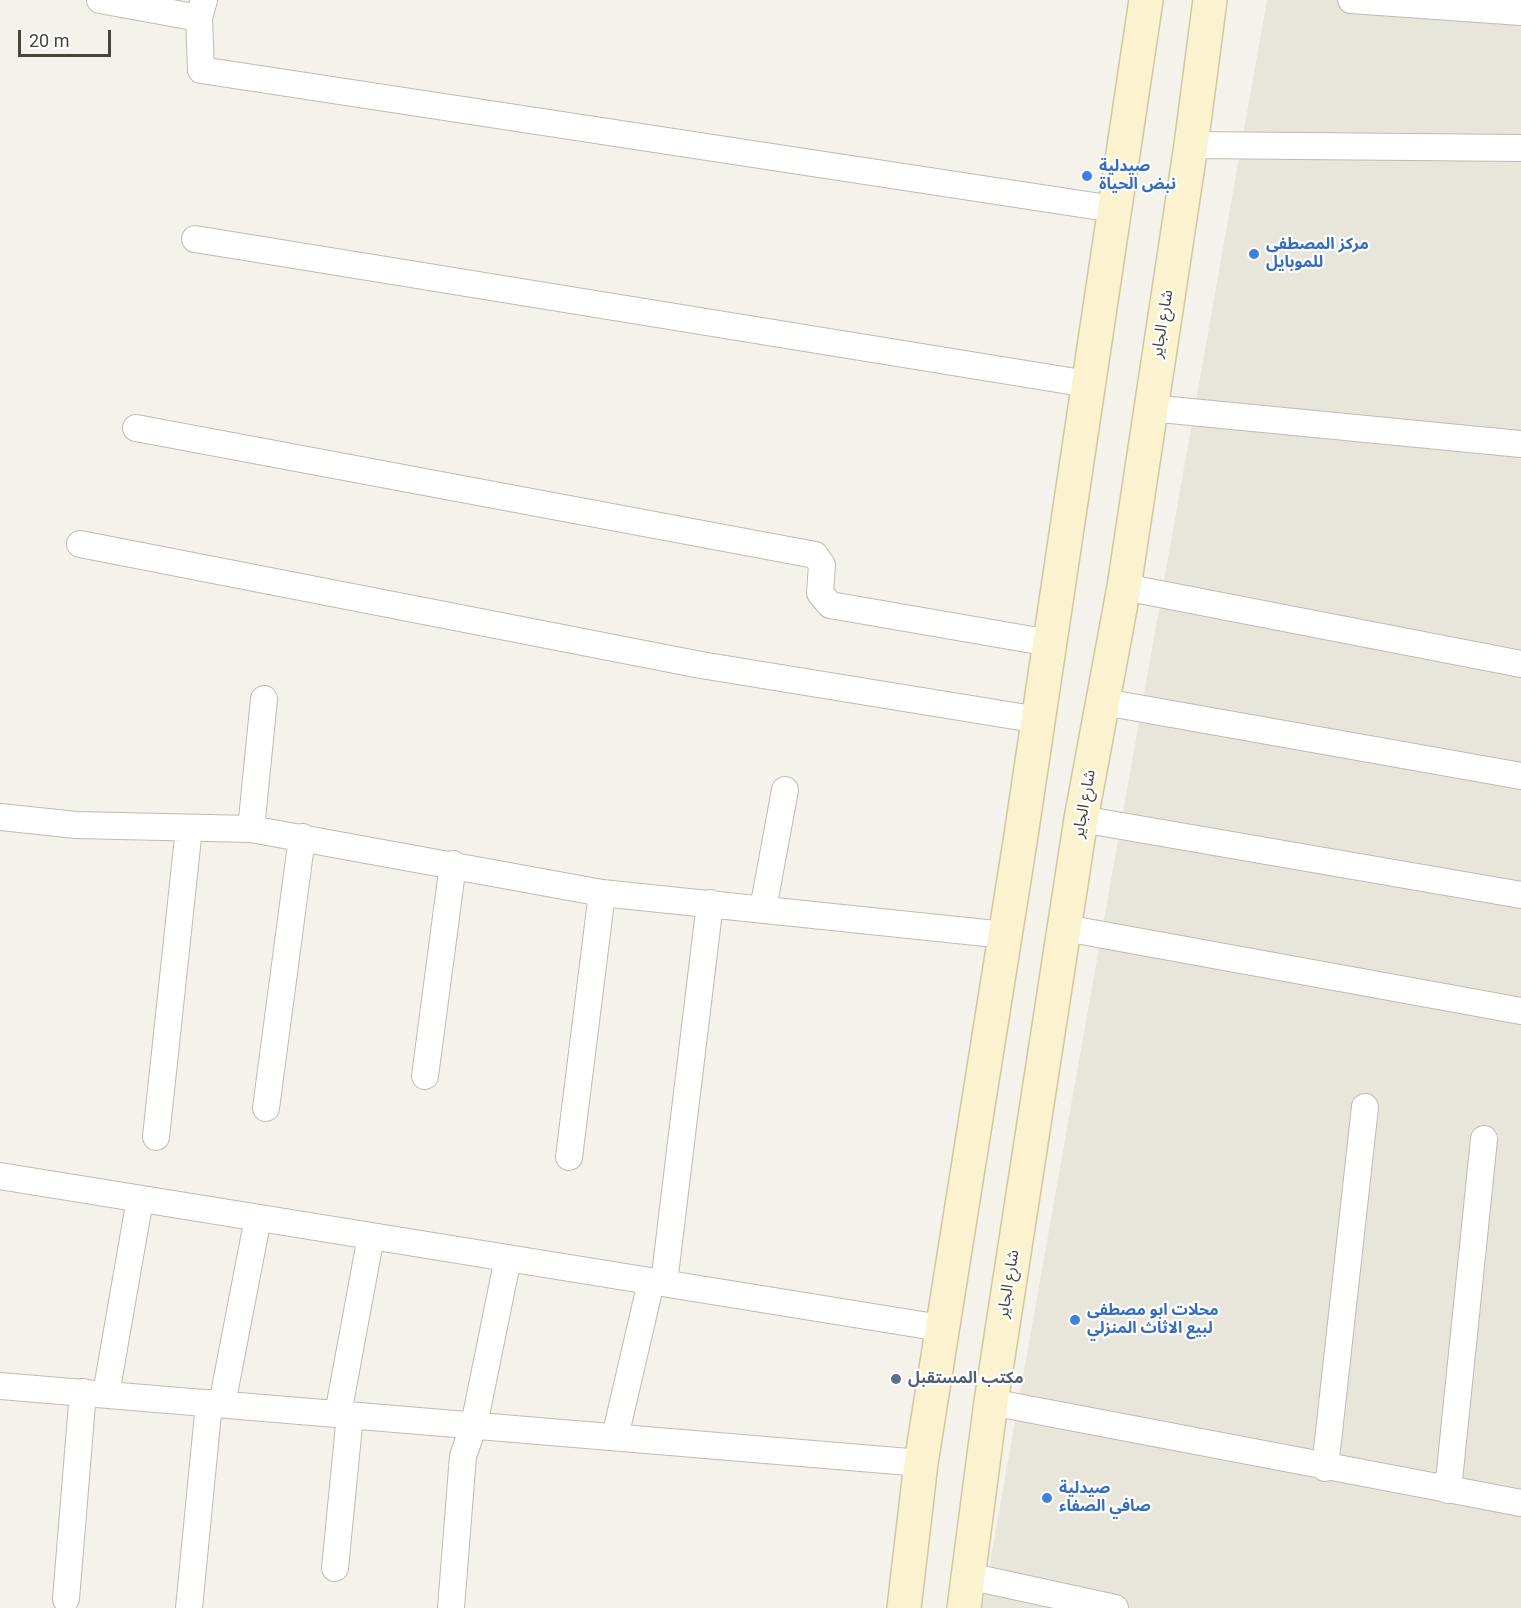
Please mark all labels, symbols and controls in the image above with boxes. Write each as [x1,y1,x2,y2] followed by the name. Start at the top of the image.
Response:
[21,18,114,56] scale bar
[29,30,69,51] text: 20 m
[1099,157,1176,195] place label: صيدلية نبض الحياة
[1080,169,1094,183] marker: صيدلية نبض الحياة
[1266,235,1369,273] place label: مركز المصطفى للموبايل
[1247,247,1261,261] marker: مركز المصطفى للموبايل
[1148,288,1178,360] street label: شارع الجاير
[1070,768,1100,840] street label: شارع الجاير
[994,1248,1024,1320] street label: شارع الجاير
[1087,1301,1219,1339] place label: محلات ابو مصطفى لبيع الاثاث المنزلي
[1068,1313,1082,1327] marker: محلات ابو مصطفى لبيع الاثاث المنزلي
[908,1369,1023,1389] place label: مكتب المستقبل
[889,1372,903,1386] marker: مكتب المستقبل
[1059,1479,1151,1517] place label: صيدلية صافي الصفاء
[1040,1491,1054,1505] marker: صيدلية صافي الصفاء

